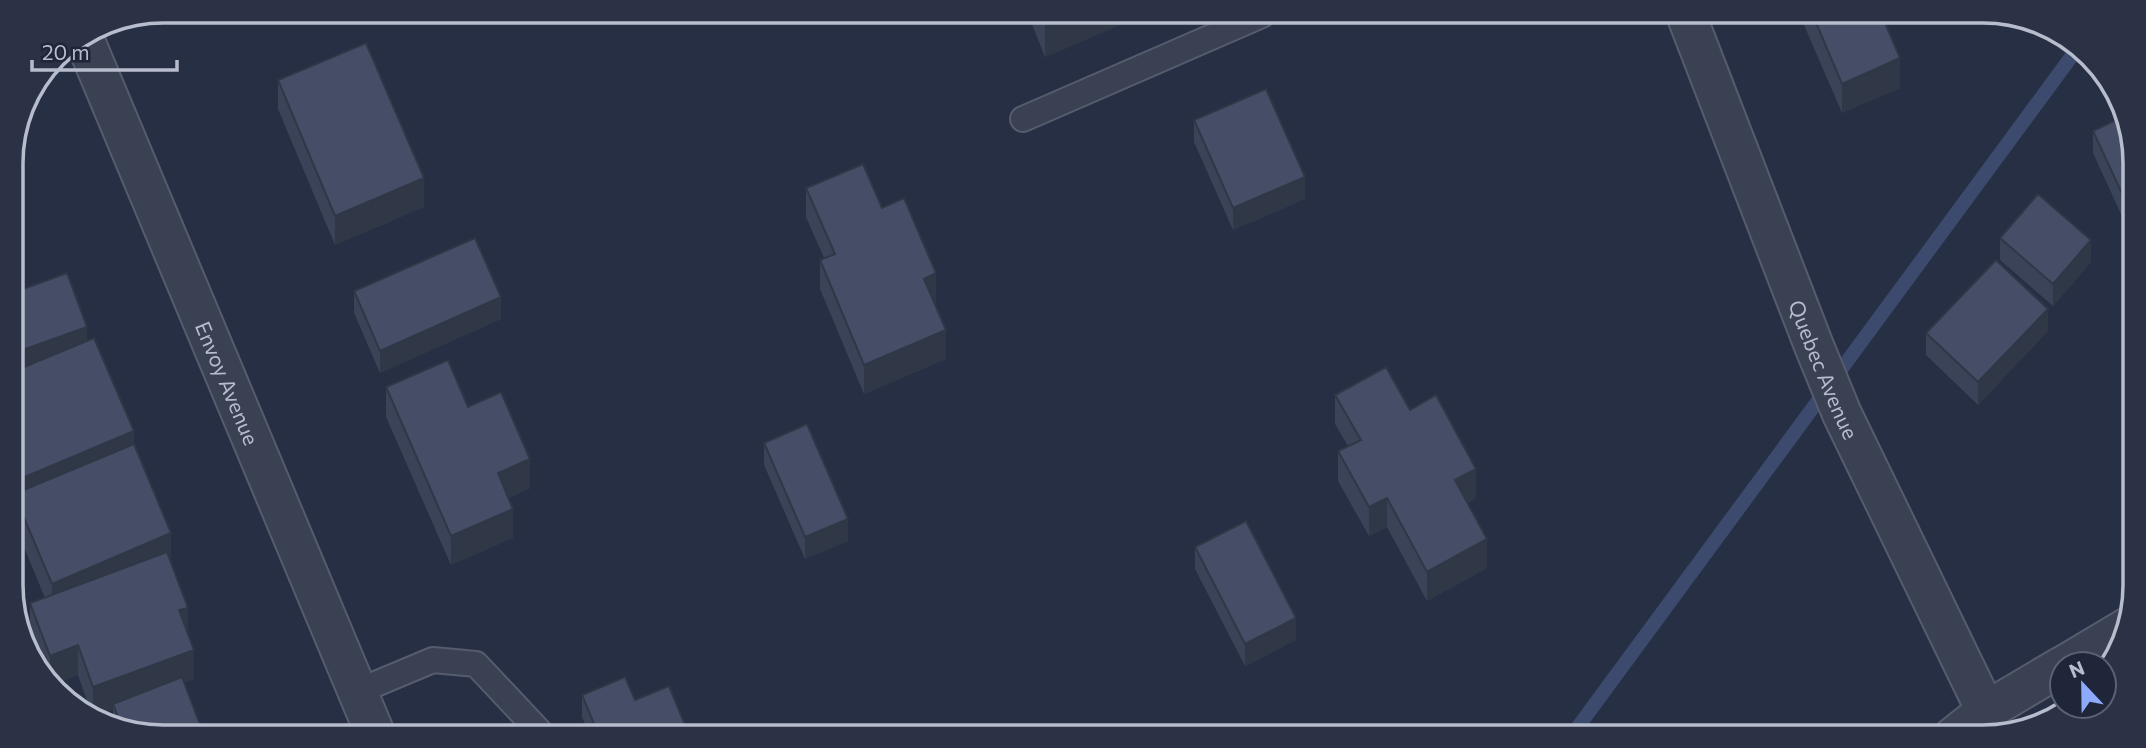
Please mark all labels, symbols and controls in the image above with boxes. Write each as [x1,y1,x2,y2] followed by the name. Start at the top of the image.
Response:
[32,28,177,72] scale bar
[42,39,90,64] text: 20 m
[1785,296,1864,443] street label: Quebec Avenue
[191,317,265,448] street label: Envoy Avenue
[2048,650,2118,720] north arrow
[2066,655,2087,682] text: N

